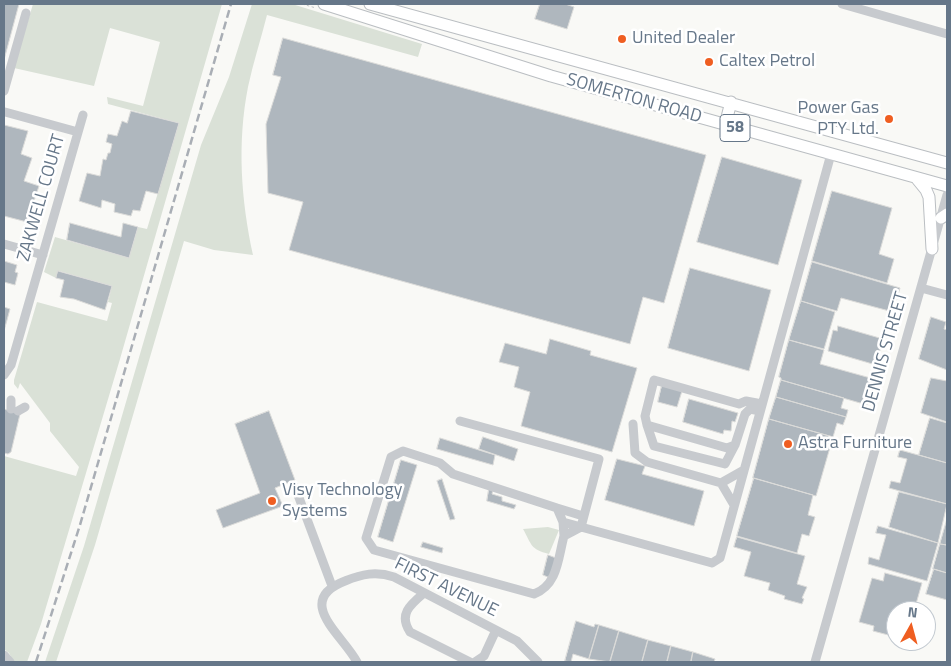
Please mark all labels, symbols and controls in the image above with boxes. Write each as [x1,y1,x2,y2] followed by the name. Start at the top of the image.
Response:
[632,28,735,50] place label: United Dealer
[616,33,628,45] marker: United Dealer
[719,51,815,73] place label: Caltex Petrol
[703,56,715,68] marker: Caltex Petrol
[564,69,704,129] street label: SOMERTON ROAD
[798,98,879,140] place label: Power Gas PTY Ltd.
[883,113,895,125] marker: Power Gas PTY Ltd.
[720,115,750,142] road number: 58
[14,132,70,264] street label: ZAKWELL COURT
[859,290,913,414] street label: DENNIS STREET
[798,433,912,455] place label: Astra Furniture
[782,438,794,450] marker: Astra Furniture
[282,480,403,522] place label: Visy Technology Systems
[266,495,278,507] marker: Visy Technology Systems
[391,554,501,622] street label: FIRST AVENUE
[886,601,936,651] north arrow
[907,601,919,623] text: N

